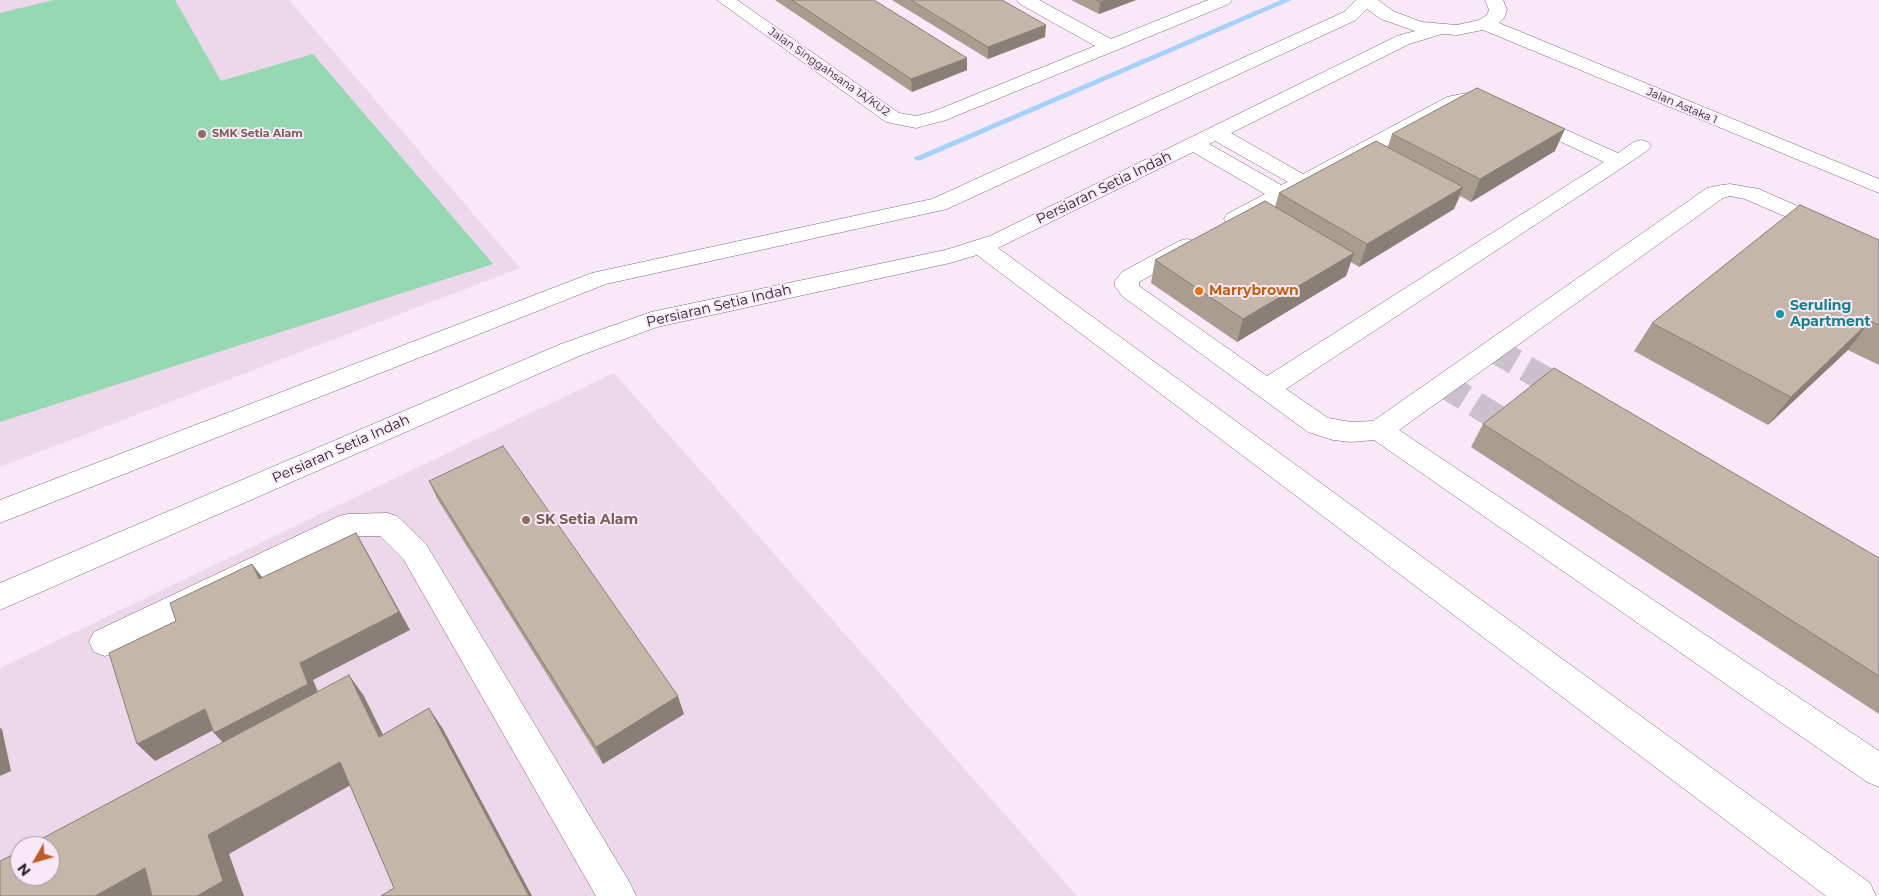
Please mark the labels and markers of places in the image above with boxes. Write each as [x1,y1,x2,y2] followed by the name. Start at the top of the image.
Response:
[212,127,303,141] place label: SMK Setia Alam
[196,128,208,140] marker: SMK Setia Alam
[1209,283,1299,299] place label: Marrybrown
[1193,285,1205,297] marker: Marrybrown
[1790,298,1871,331] place label: Seruling Apartment
[1774,308,1786,320] marker: Seruling Apartment
[536,512,638,528] place label: SK Setia Alam
[520,514,532,526] marker: SK Setia Alam

